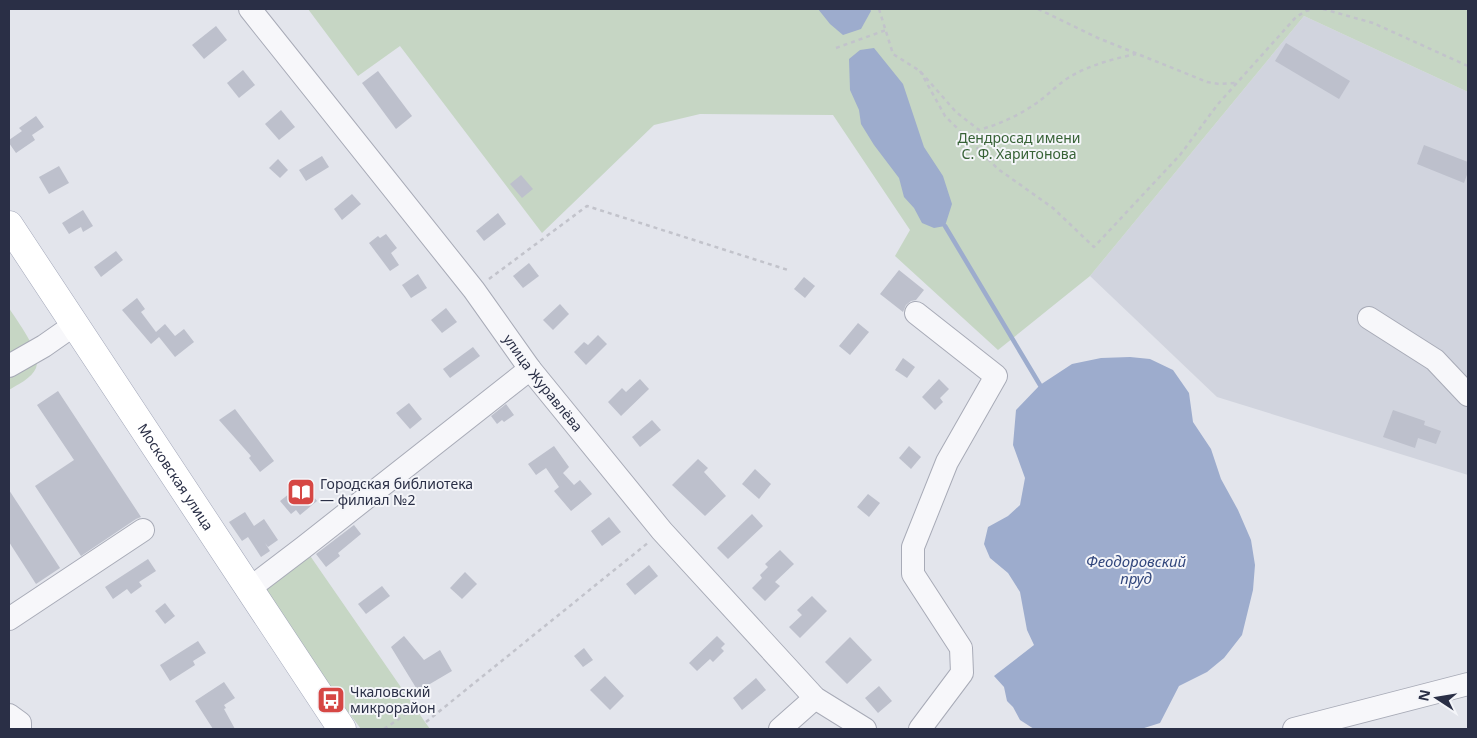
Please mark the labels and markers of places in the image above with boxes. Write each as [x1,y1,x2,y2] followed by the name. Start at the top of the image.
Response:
[320,474,473,509] place label: Городская библиотека — филиал №2
[286,477,316,507] library icon: Городская библиотека — филиал №2
[350,682,436,717] place label: Чкаловский микрорайон
[316,685,346,715] bus stop icon: Чкаловский микрорайон

